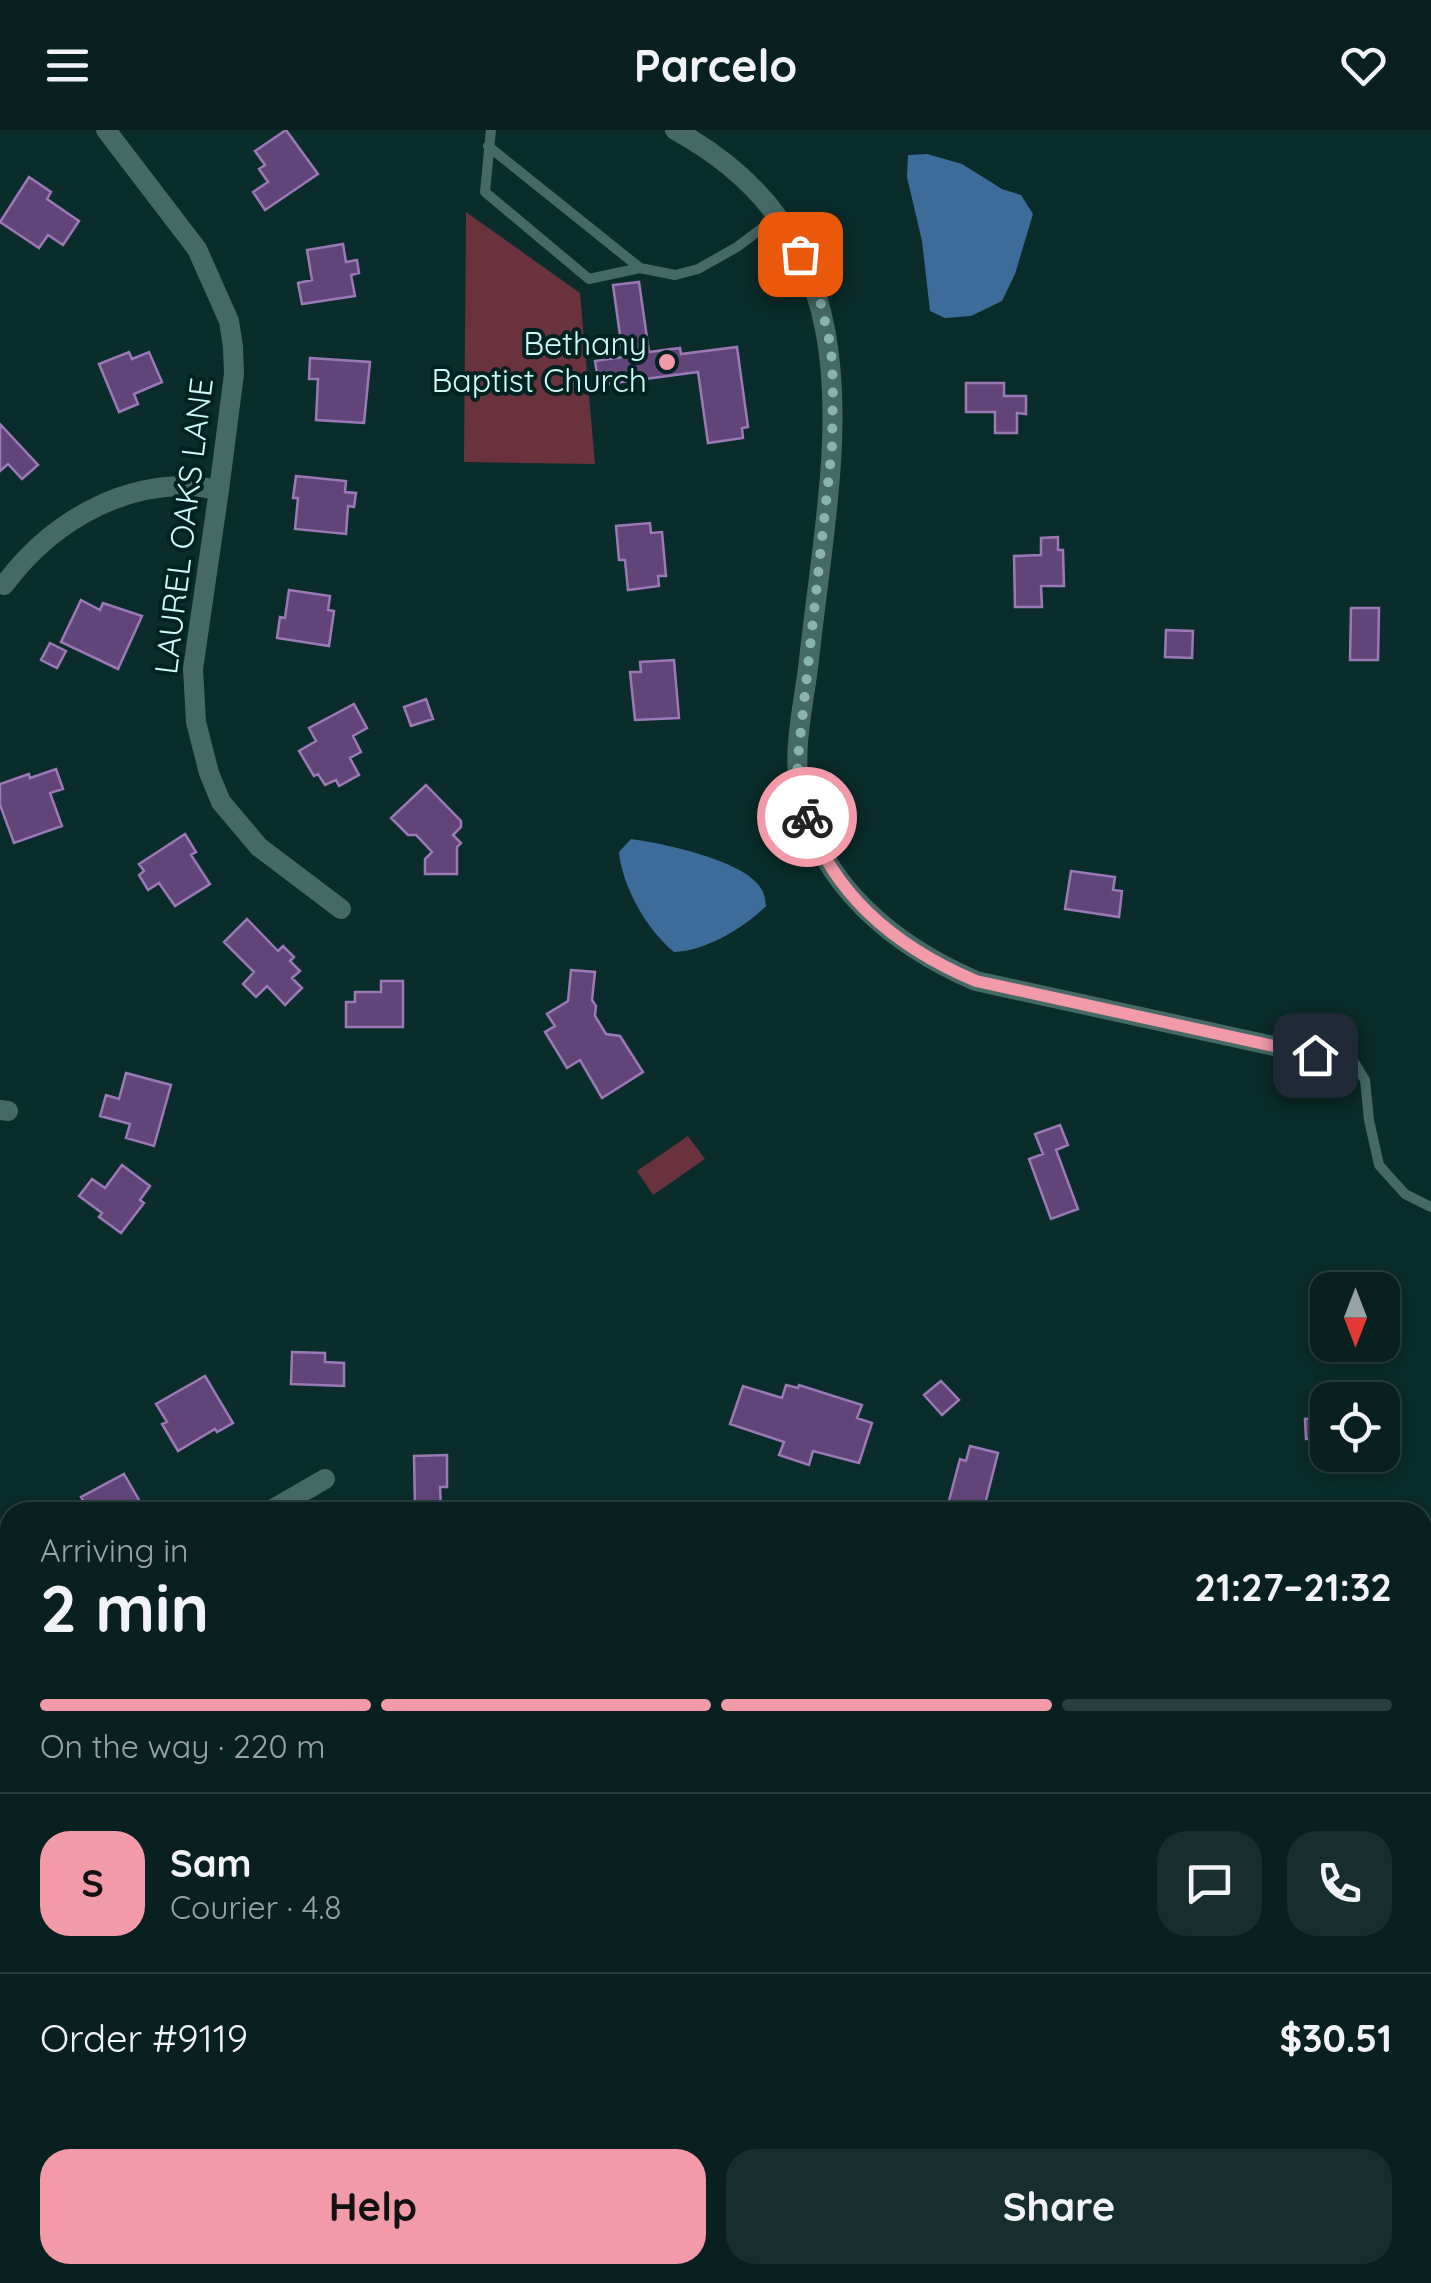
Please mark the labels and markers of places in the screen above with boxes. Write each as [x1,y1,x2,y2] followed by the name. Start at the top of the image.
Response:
[758,212,843,297] pin
[431,323,647,400] place label: Bethany Baptist Church
[656,351,678,373] marker: Bethany Baptist Church
[1273,1013,1358,1098] pin

